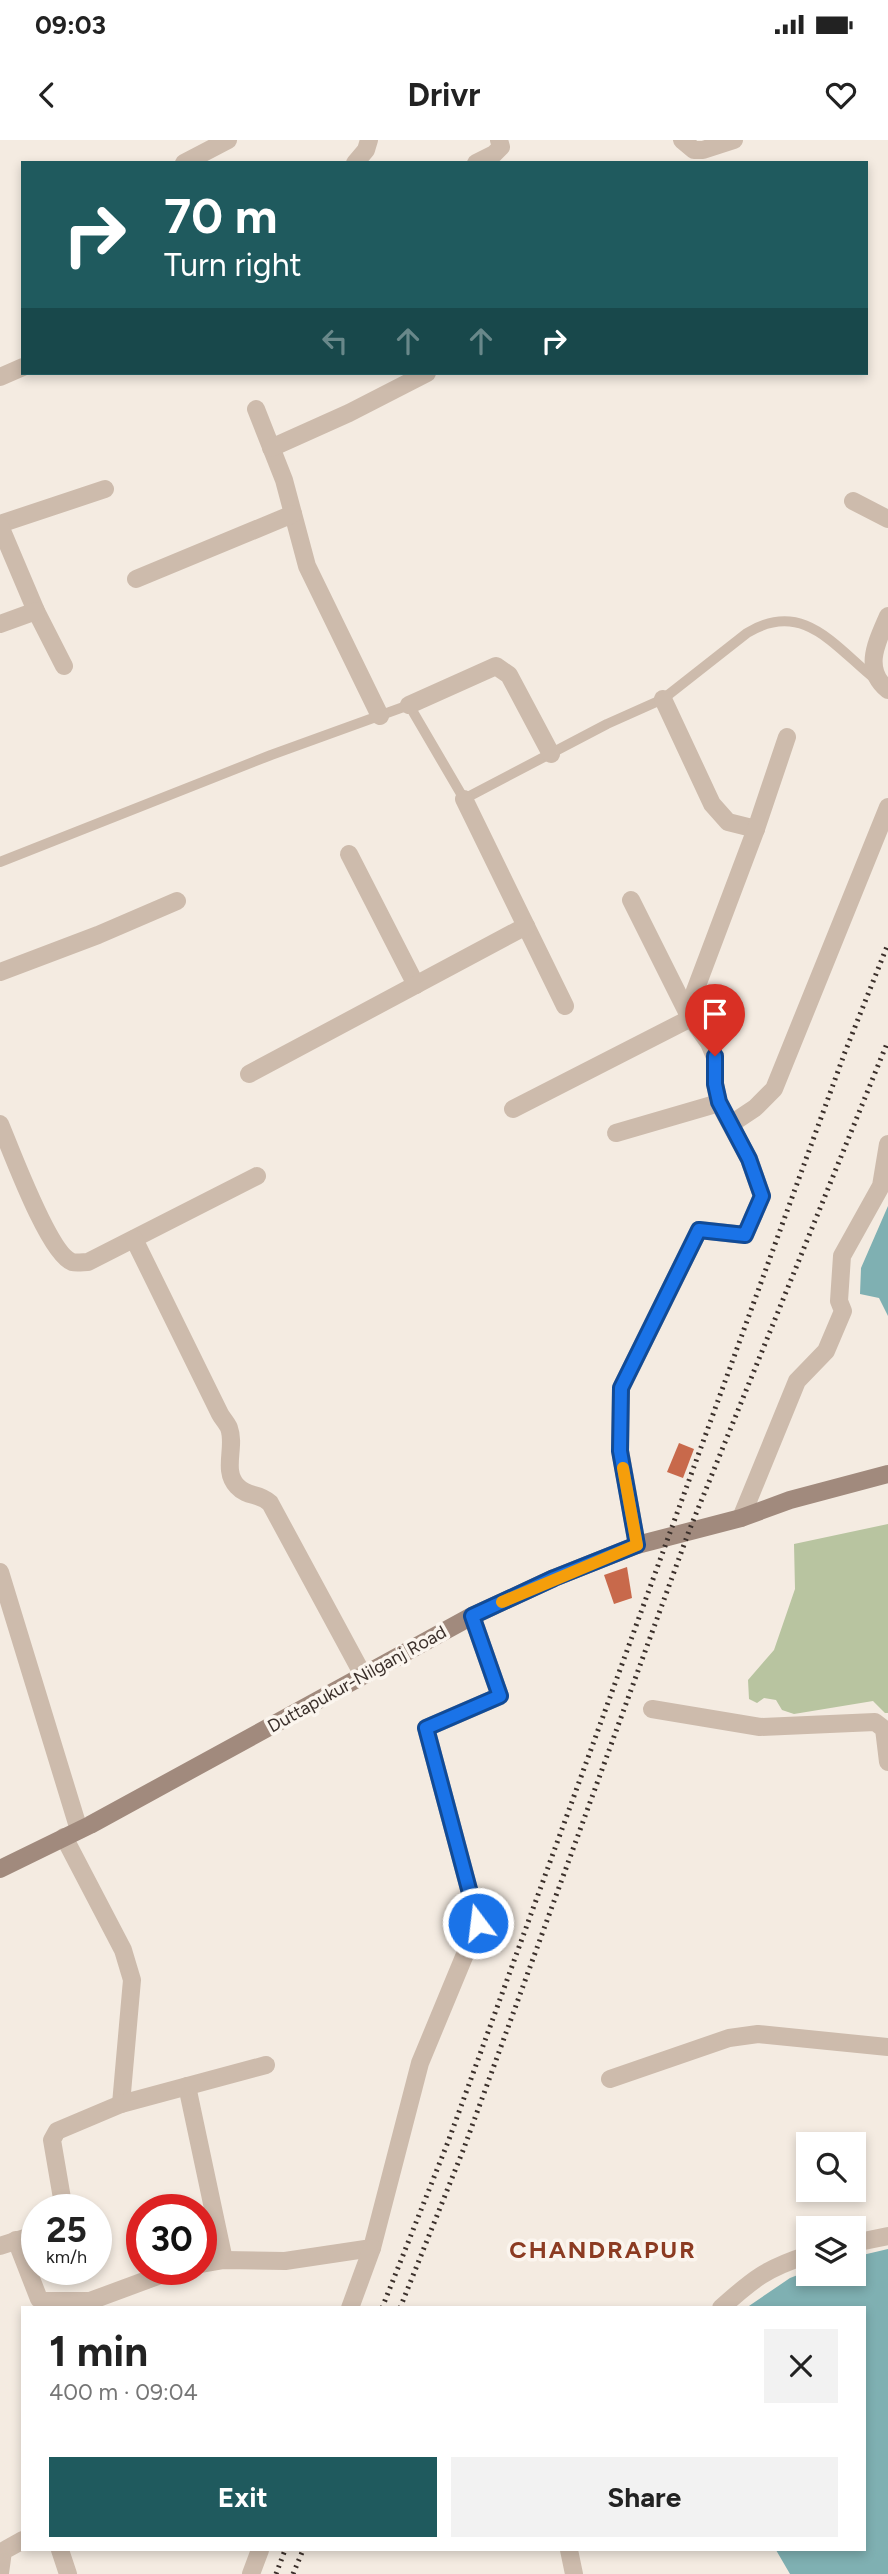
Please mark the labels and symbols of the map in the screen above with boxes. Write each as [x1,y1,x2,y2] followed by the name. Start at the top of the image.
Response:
[685,984,745,1056] pin
[264,1621,450,1737] street label: Duttapukur-Nilganj Road
[441,1886,515,1960] position arrow
[126,2194,217,2285] speed limit sign: 30
[509,2235,697,2264] district label: CHANDRAPUR

